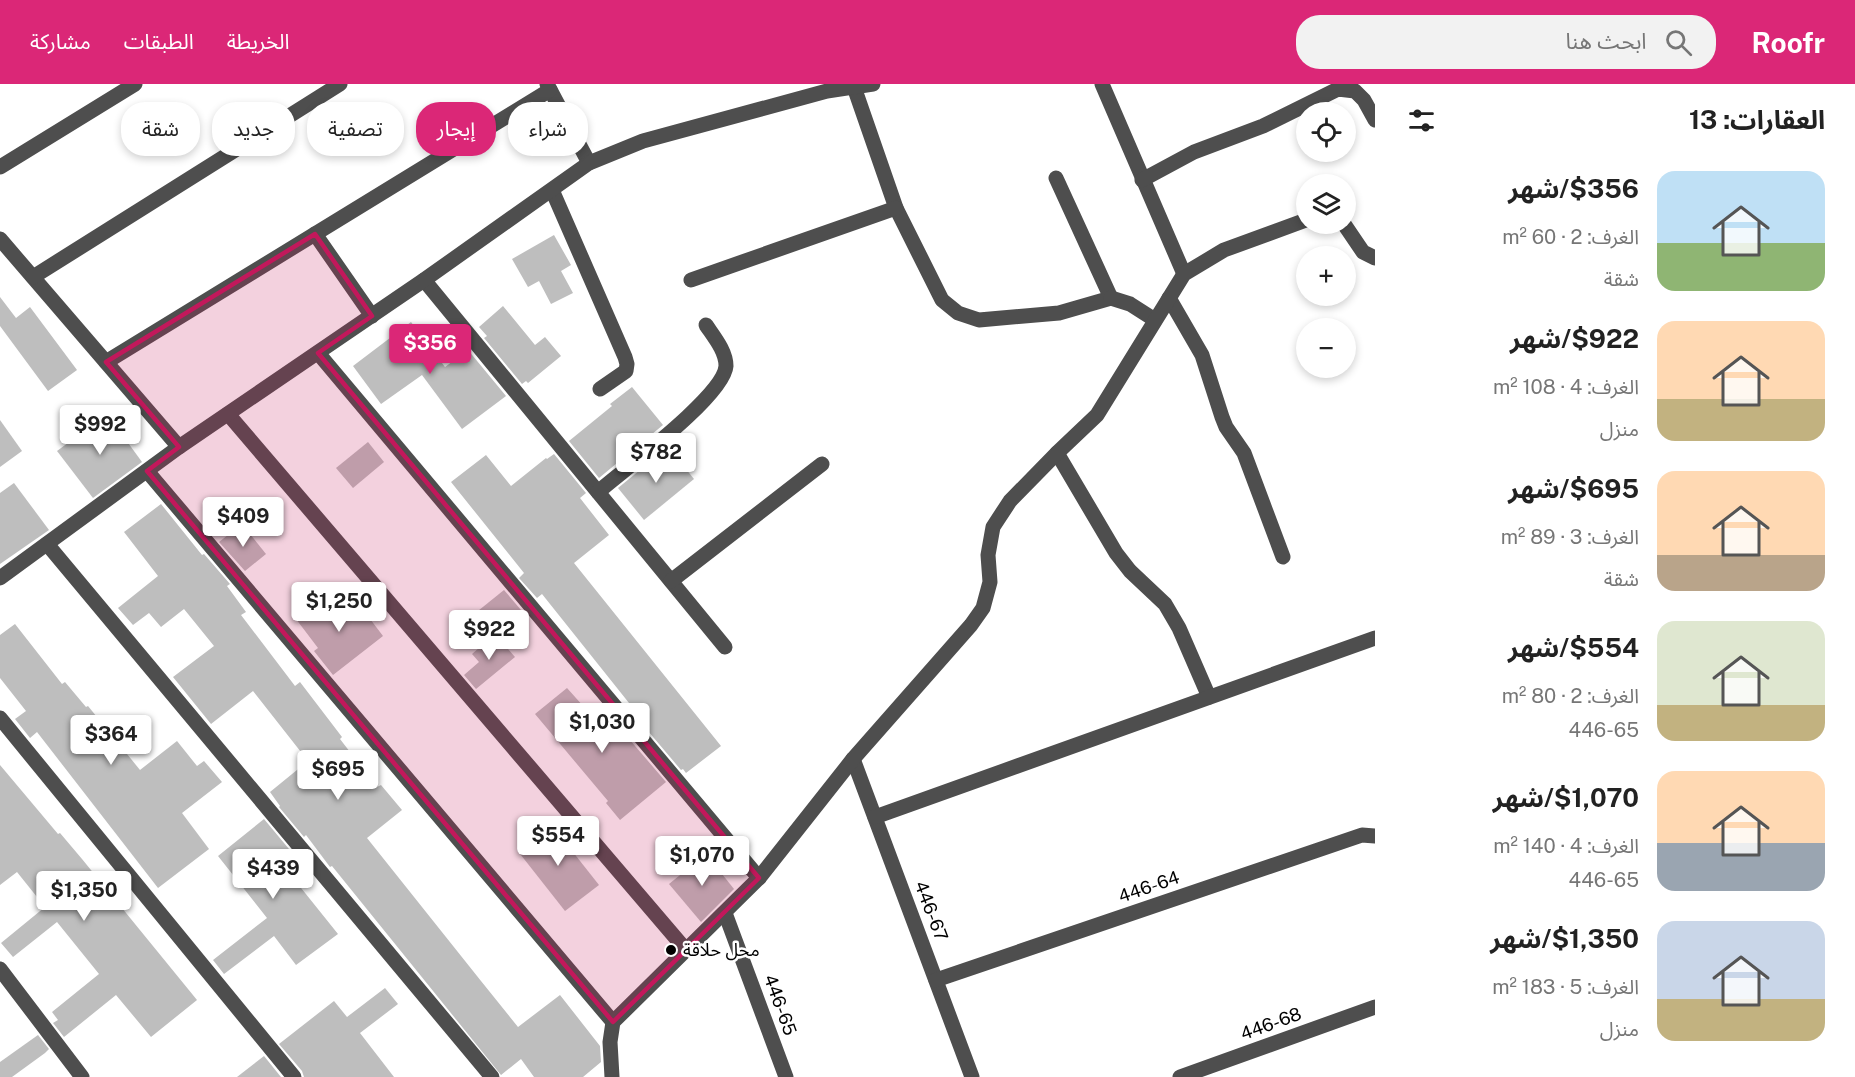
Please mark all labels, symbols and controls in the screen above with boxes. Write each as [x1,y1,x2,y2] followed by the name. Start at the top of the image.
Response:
[1296,15,1716,69] search box
[1662,26,1695,59] icon: search
[1752,26,1825,59] text: Roofr
[1565,28,1647,54] text: ابحث هنا
[30,29,91,54] text: مشاركة
[124,29,194,54] text: الطبقات
[227,29,290,54] text: الخريطة
[121,102,200,156] chip: شقة
[212,102,295,156] chip: جديد
[307,102,404,156] chip: تصفية
[416,102,496,156] chip: إيجار
[508,102,588,156] chip: شراء
[1296,102,1356,378] map controls
[1296,102,1356,162] button: locate
[1405,104,1438,137] icon: filters
[1689,104,1825,135] text: العقارات: 13
[1508,173,1639,204] text: $356/شهر
[1296,174,1356,234] button: layers
[1705,195,1777,267] icon: home
[1502,225,1639,249] text: الغرف: 2 · 60 m²
[1296,246,1356,306] button: +
[1604,267,1639,291] text: شقة
[1296,318,1356,378] button: −
[1510,323,1639,354] text: $922/شهر
[394,324,466,375] pin: $356
[403,331,457,355] text: $356
[1705,345,1777,417] icon: home
[1493,375,1639,399] text: الغرف: 4 · 108 m²
[64,405,136,456] pin: $992
[74,412,126,436] text: $992
[1600,417,1639,441] text: منزل
[620,433,692,484] pin: $782
[630,440,682,464] text: $782
[1508,473,1639,504] text: $695/شهر
[1705,495,1777,567] icon: home
[207,497,279,548] pin: $409
[217,504,269,528] text: $409
[1501,525,1639,549] text: الغرف: 3 · 89 m²
[1604,567,1639,591] text: شقة
[290,582,388,633] pin: $1,250
[305,589,373,613] text: $1,250
[453,610,525,661] pin: $922
[463,617,515,641] text: $922
[1508,632,1639,663] text: $554/شهر
[1705,645,1777,717] icon: home
[1502,684,1639,708] text: الغرف: 2 · 80 m²
[553,703,651,754] pin: $1,030
[569,710,635,734] text: $1,030
[75,715,147,766] pin: $364
[1569,718,1639,742] text: 446-65
[84,722,138,746] text: $364
[302,750,374,801] pin: $695
[311,757,365,781] text: $695
[1493,782,1639,813] text: $1,070/شهر
[1705,795,1777,867] icon: home
[522,816,594,867] pin: $554
[531,823,585,847] text: $554
[1493,834,1639,858] text: الغرف: 4 · 140 m²
[653,836,751,887] pin: $1,070
[669,843,735,867] text: $1,070
[237,849,309,900] pin: $439
[246,856,300,880] text: $439
[1116,866,1182,907] street label: 446-64
[1569,868,1639,892] text: 446-65
[35,871,133,922] pin: $1,350
[50,878,118,902] text: $1,350
[910,878,952,944] street label: 446-67
[1490,923,1639,954] text: $1,350/شهر
[683,939,760,961] place label: محل حلاقة
[664,943,678,957] marker: محل حلاقة
[1705,945,1777,1017] icon: home
[760,971,801,1038] street label: 446-65
[1492,975,1639,999] text: الغرف: 5 · 183 m²
[1237,1003,1304,1044] street label: 446-68
[1600,1017,1639,1041] text: منزل

